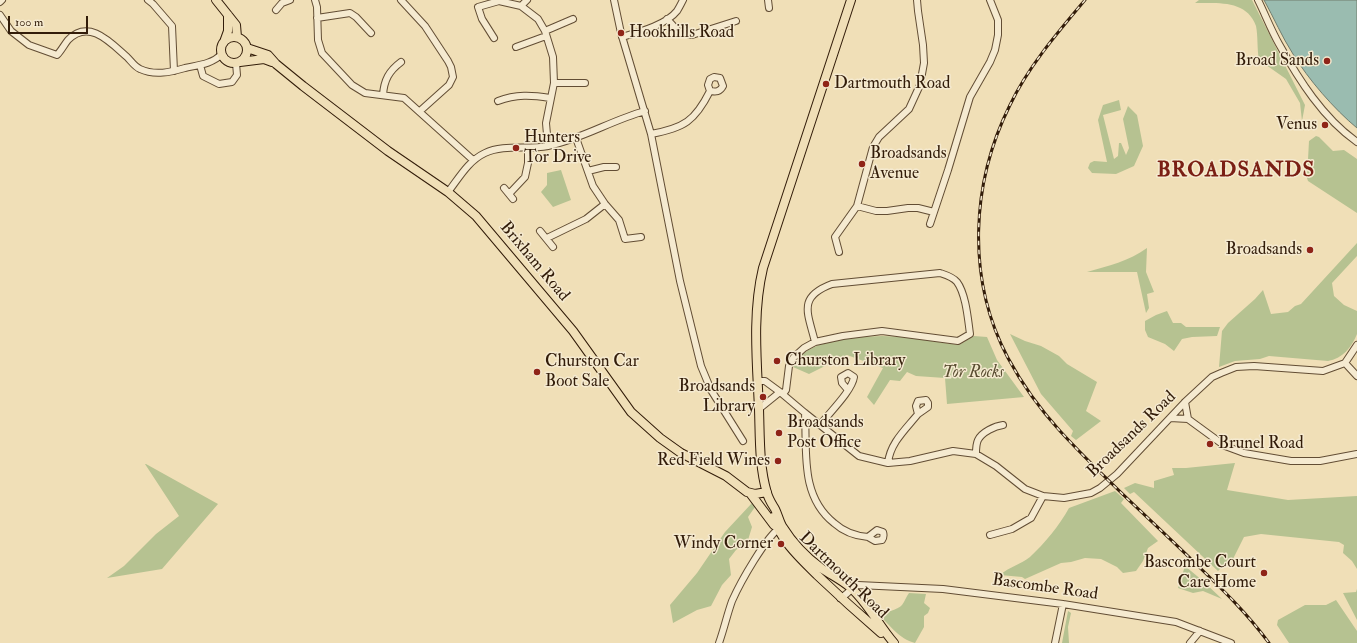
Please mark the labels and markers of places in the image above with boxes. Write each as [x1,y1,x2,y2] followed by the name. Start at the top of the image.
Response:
[629,23,734,43] place label: Hookhills Road
[616,28,626,38] marker: Hookhills Road
[1235,51,1319,71] place label: Broad Sands
[1322,56,1332,66] marker: Broad Sands
[834,74,950,94] place label: Dartmouth Road
[821,79,831,89] marker: Dartmouth Road
[1276,115,1317,135] place label: Venus
[1320,120,1330,130] marker: Venus
[524,128,591,168] place label: Hunters Tor Drive
[511,143,521,153] marker: Hunters Tor Drive
[870,144,947,184] place label: Broadsands Avenue
[857,159,867,169] marker: Broadsands Avenue
[1225,240,1302,260] place label: Broadsands
[1305,245,1315,255] marker: Broadsands
[785,351,905,371] place label: Churston Library
[545,352,639,392] place label: Churston Car Boot Sale
[772,356,782,366] marker: Churston Library
[532,367,542,377] marker: Churston Car Boot Sale
[678,377,755,417] place label: Broadsands Library
[758,392,768,402] marker: Broadsands Library
[787,413,864,453] place label: Broadsands Post Office
[774,428,784,438] marker: Broadsands Post Office
[1218,434,1304,454] place label: Brunel Road
[1205,439,1215,449] marker: Brunel Road
[657,451,770,471] place label: Red Field Wines
[773,456,783,466] marker: Red Field Wines
[674,534,773,554] place label: Windy Corner
[776,539,786,549] marker: Windy Corner
[1144,553,1256,593] place label: Bascombe Court Care Home
[1259,568,1269,578] marker: Bascombe Court Care Home

